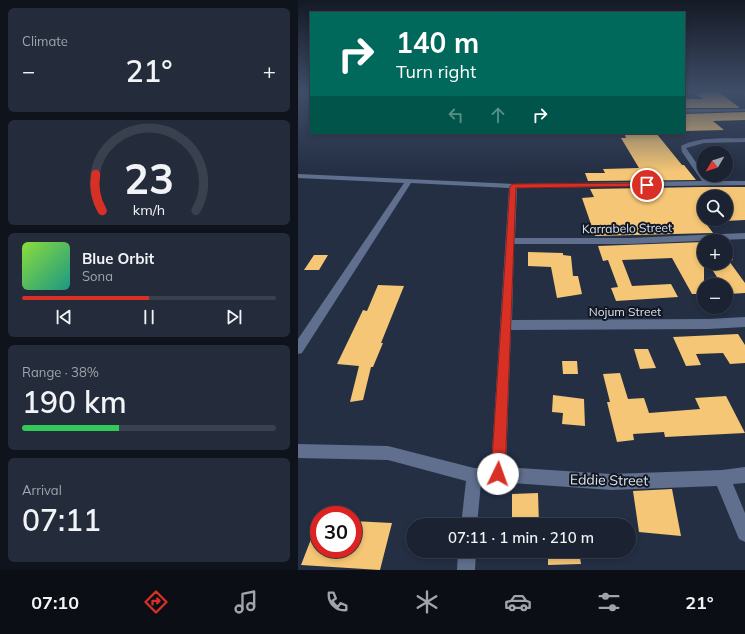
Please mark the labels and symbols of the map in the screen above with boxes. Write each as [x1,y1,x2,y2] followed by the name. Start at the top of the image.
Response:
[697,146,733,182] north arrow
[630,168,664,202] pin
[582,220,672,236] street label: Karrabelo Street
[589,304,661,319] street label: Nojum Street
[477,453,519,495] position arrow
[570,470,648,490] street label: Eddie Street
[310,506,362,558] speed limit sign: 30

